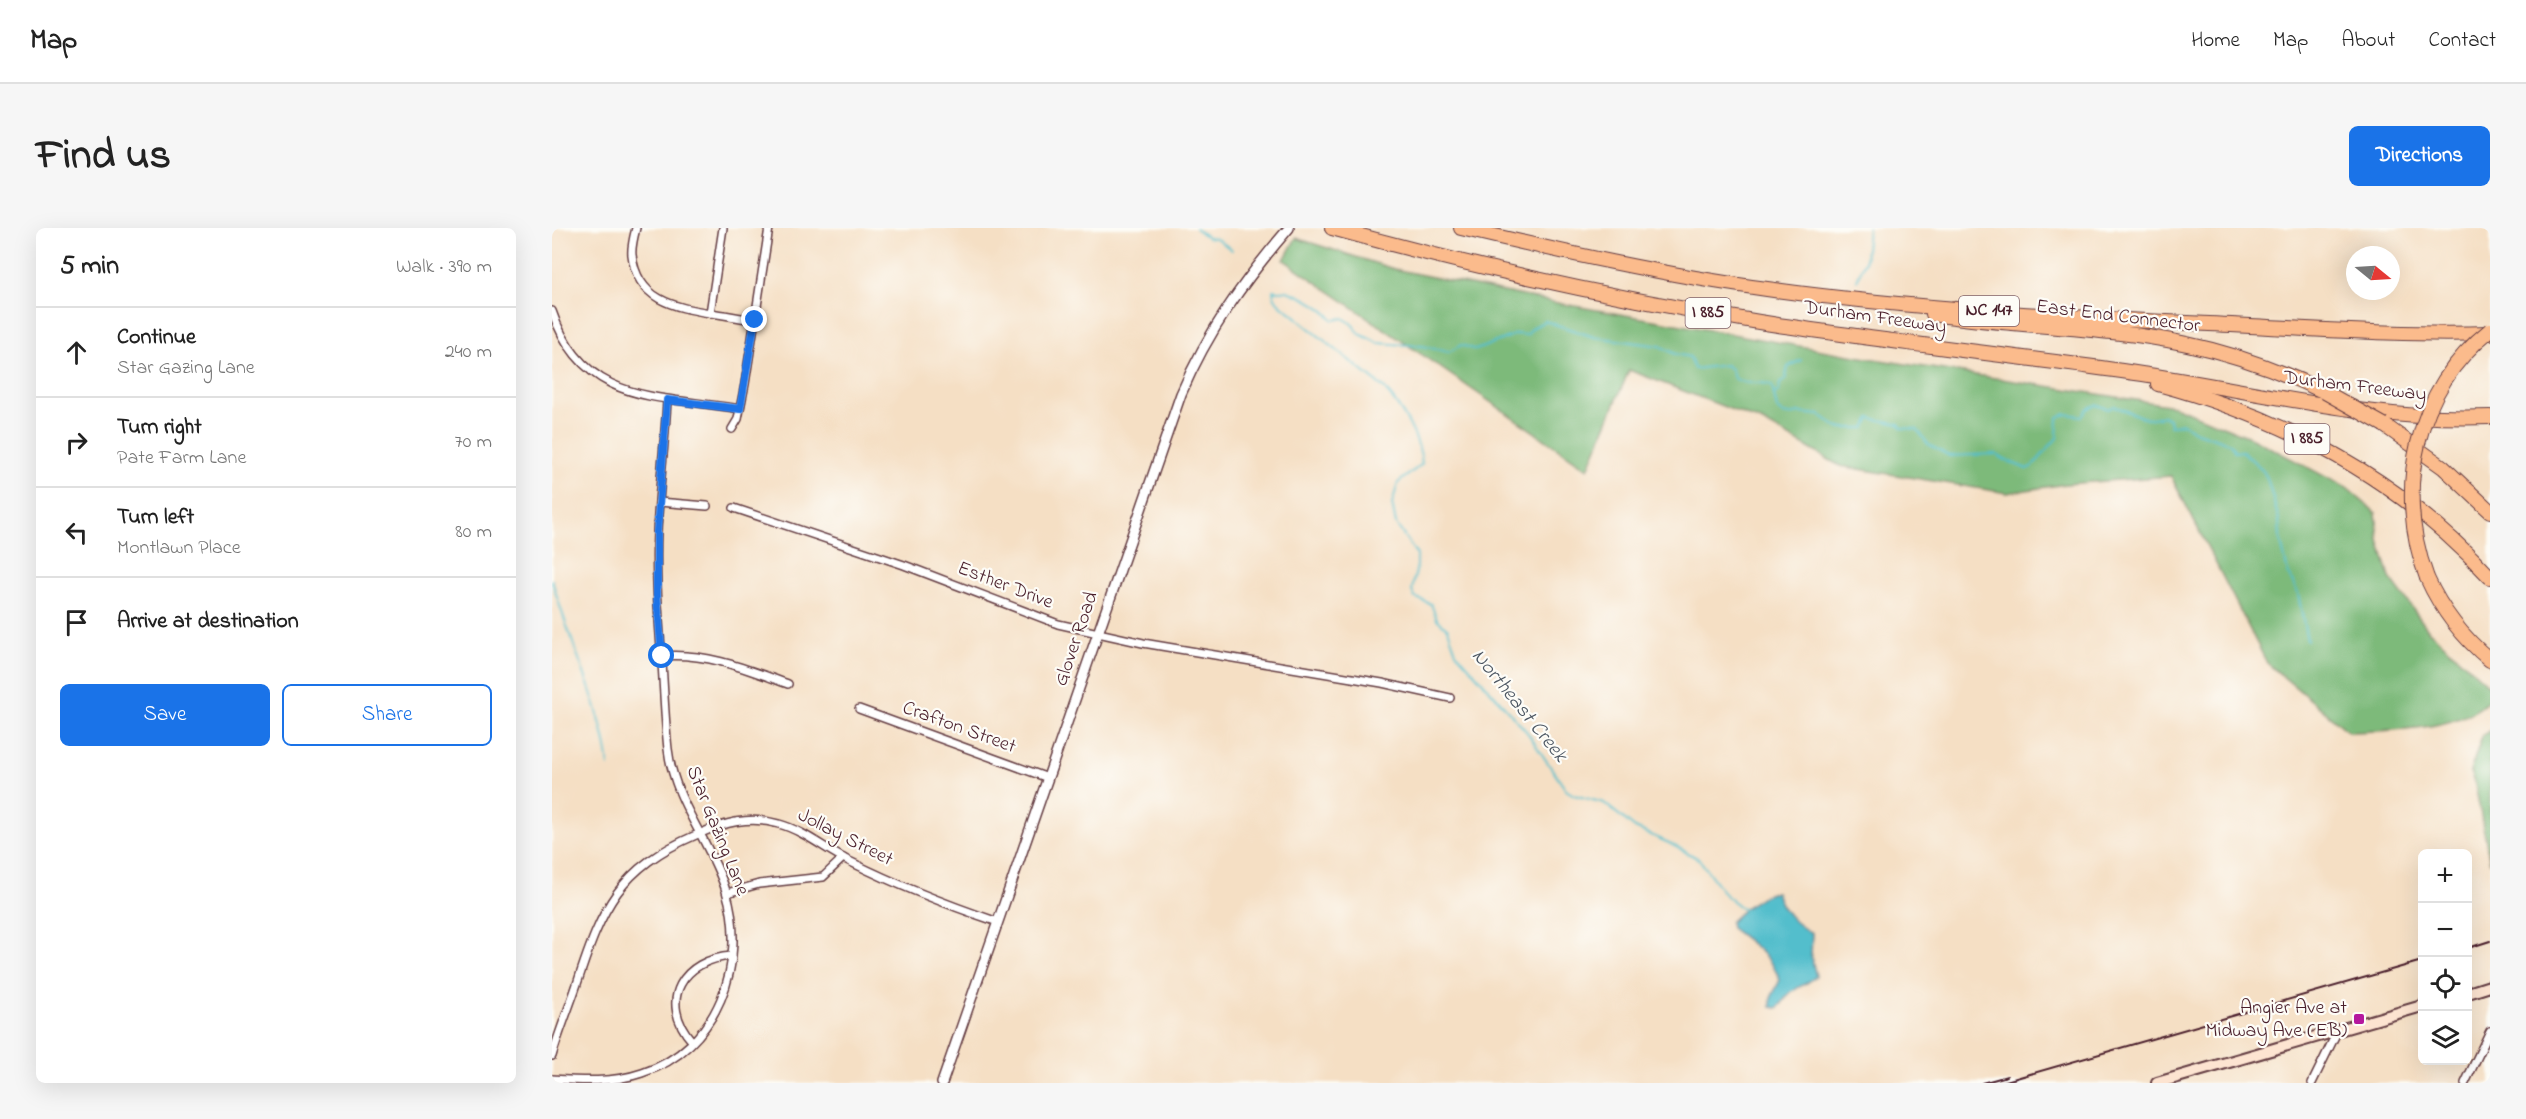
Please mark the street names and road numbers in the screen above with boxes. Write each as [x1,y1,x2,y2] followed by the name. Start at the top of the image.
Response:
[2034,293,2203,342] street label: East End Connector
[1801,294,1948,342] street label: Durham Freeway
[1959,296,2019,326] road number: NC 147
[1686,298,1730,328] road number: I 885
[2281,364,2428,410] street label: Durham Freeway
[2284,424,2330,454] road number: I 885
[953,554,1057,618] street label: Esther Drive
[1047,588,1107,690] street label: Glover Road
[898,694,1020,762] street label: Crafton Street
[677,762,756,901] street label: Star Gazing Lane
[792,802,898,875] street label: Jollay Street

